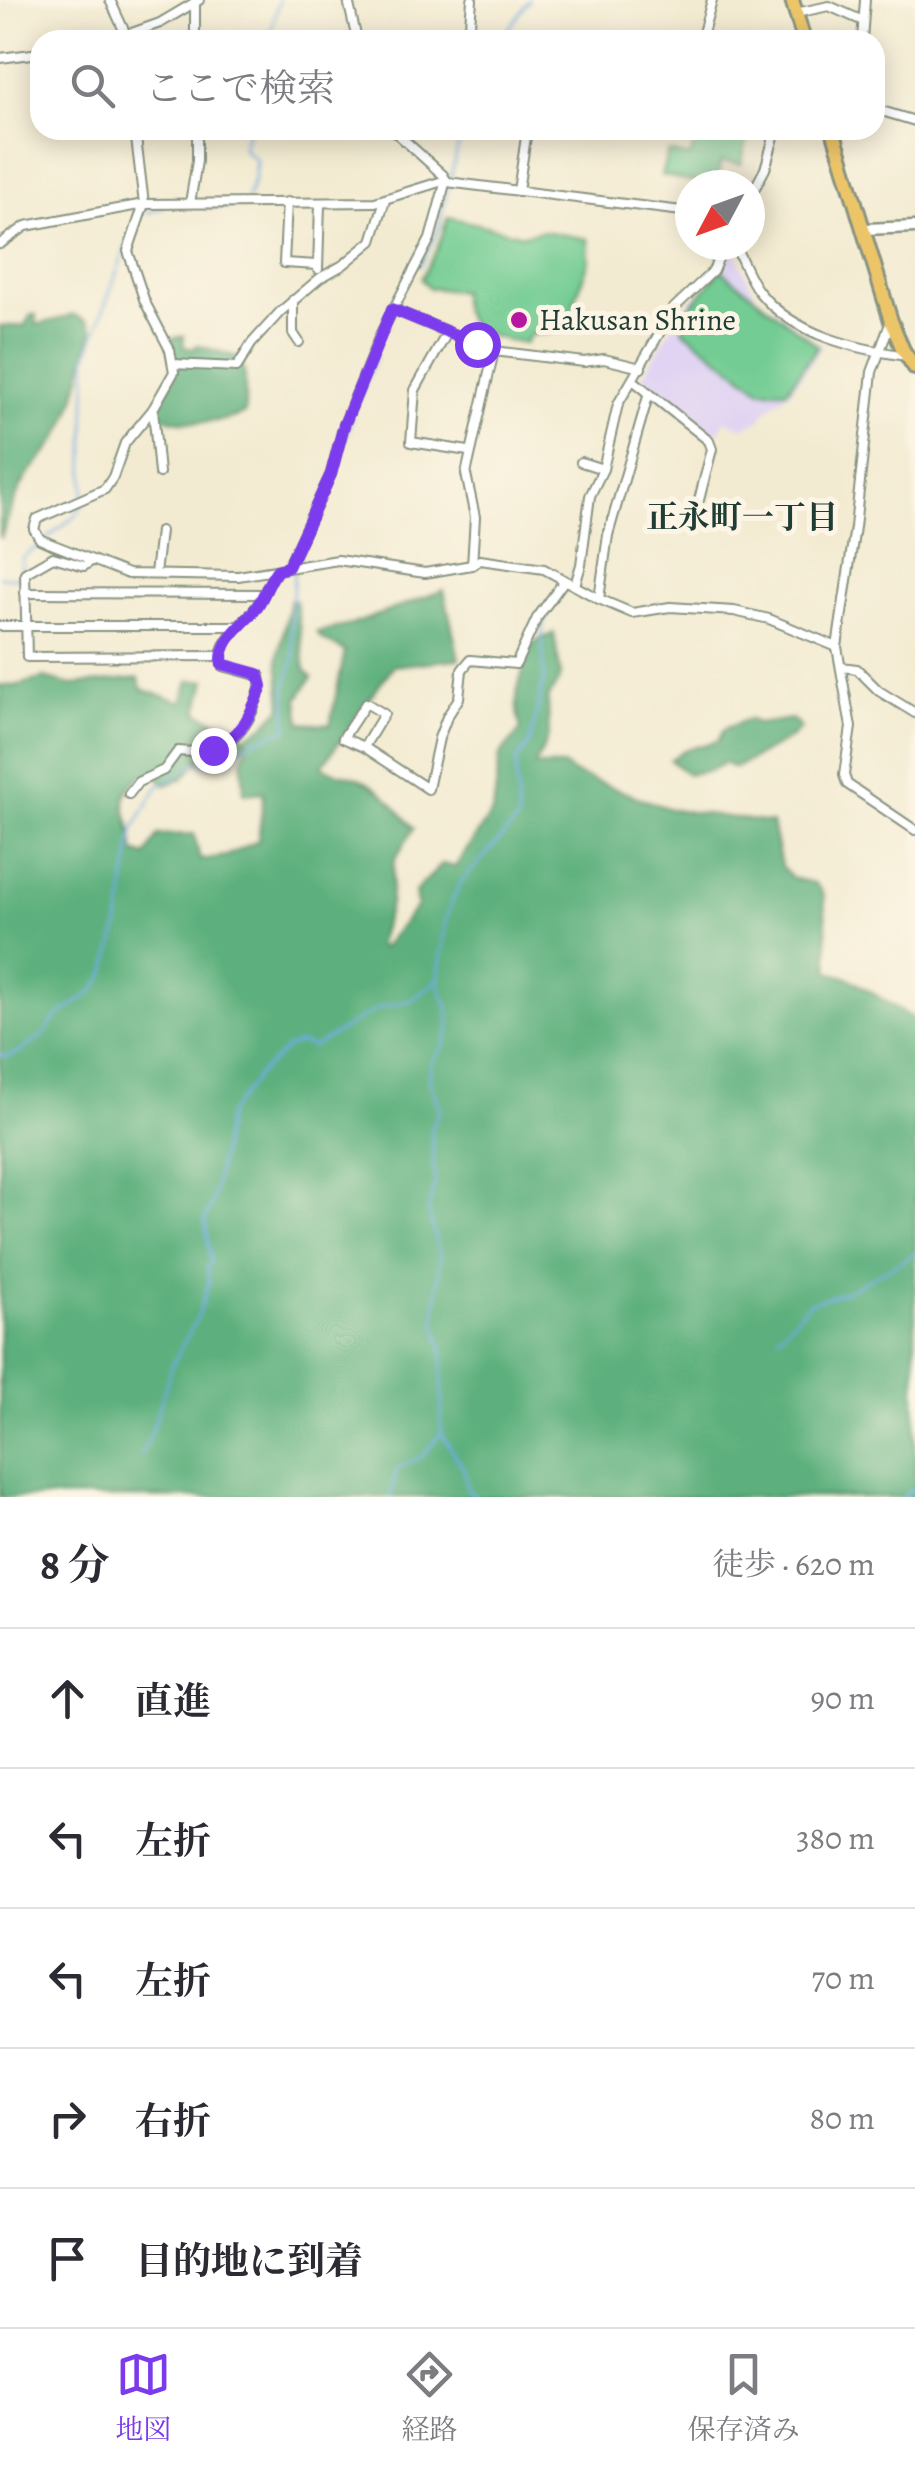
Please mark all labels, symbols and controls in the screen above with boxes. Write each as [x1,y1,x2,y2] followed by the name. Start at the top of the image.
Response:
[30,30,885,140] search box
[65,58,120,113] icon: search
[145,62,335,114] text: ここで検索
[675,170,765,260] north arrow
[539,300,736,340] place label: Hakusan Shrine
[508,309,530,331] marker: Hakusan Shrine
[455,322,501,368] route start
[646,495,838,539] district label: 正永町一丁目
[191,728,237,774] route end
[40,1536,109,1593] text: 8 分
[712,1542,875,1586] text: 徒歩 · 620 m
[40,1671,95,1726] icon: ahead
[135,1675,211,1727] text: 直進
[810,1676,875,1720] text: 90 m
[40,1811,95,1866] icon: left
[135,1815,211,1867] text: 左折
[796,1816,875,1860] text: 380 m
[40,1951,95,2006] icon: left
[135,1955,211,2007] text: 左折
[812,1956,875,2000] text: 70 m
[40,2091,95,2146] icon: right
[135,2095,211,2147] text: 右折
[809,2096,875,2140] text: 80 m
[40,2231,95,2286] icon: arrive
[135,2235,363,2287] text: 目的地に到着
[115,2347,171,2449] tab: 地図
[401,2347,458,2449] tab: 経路
[688,2347,800,2449] tab: 保存済み

